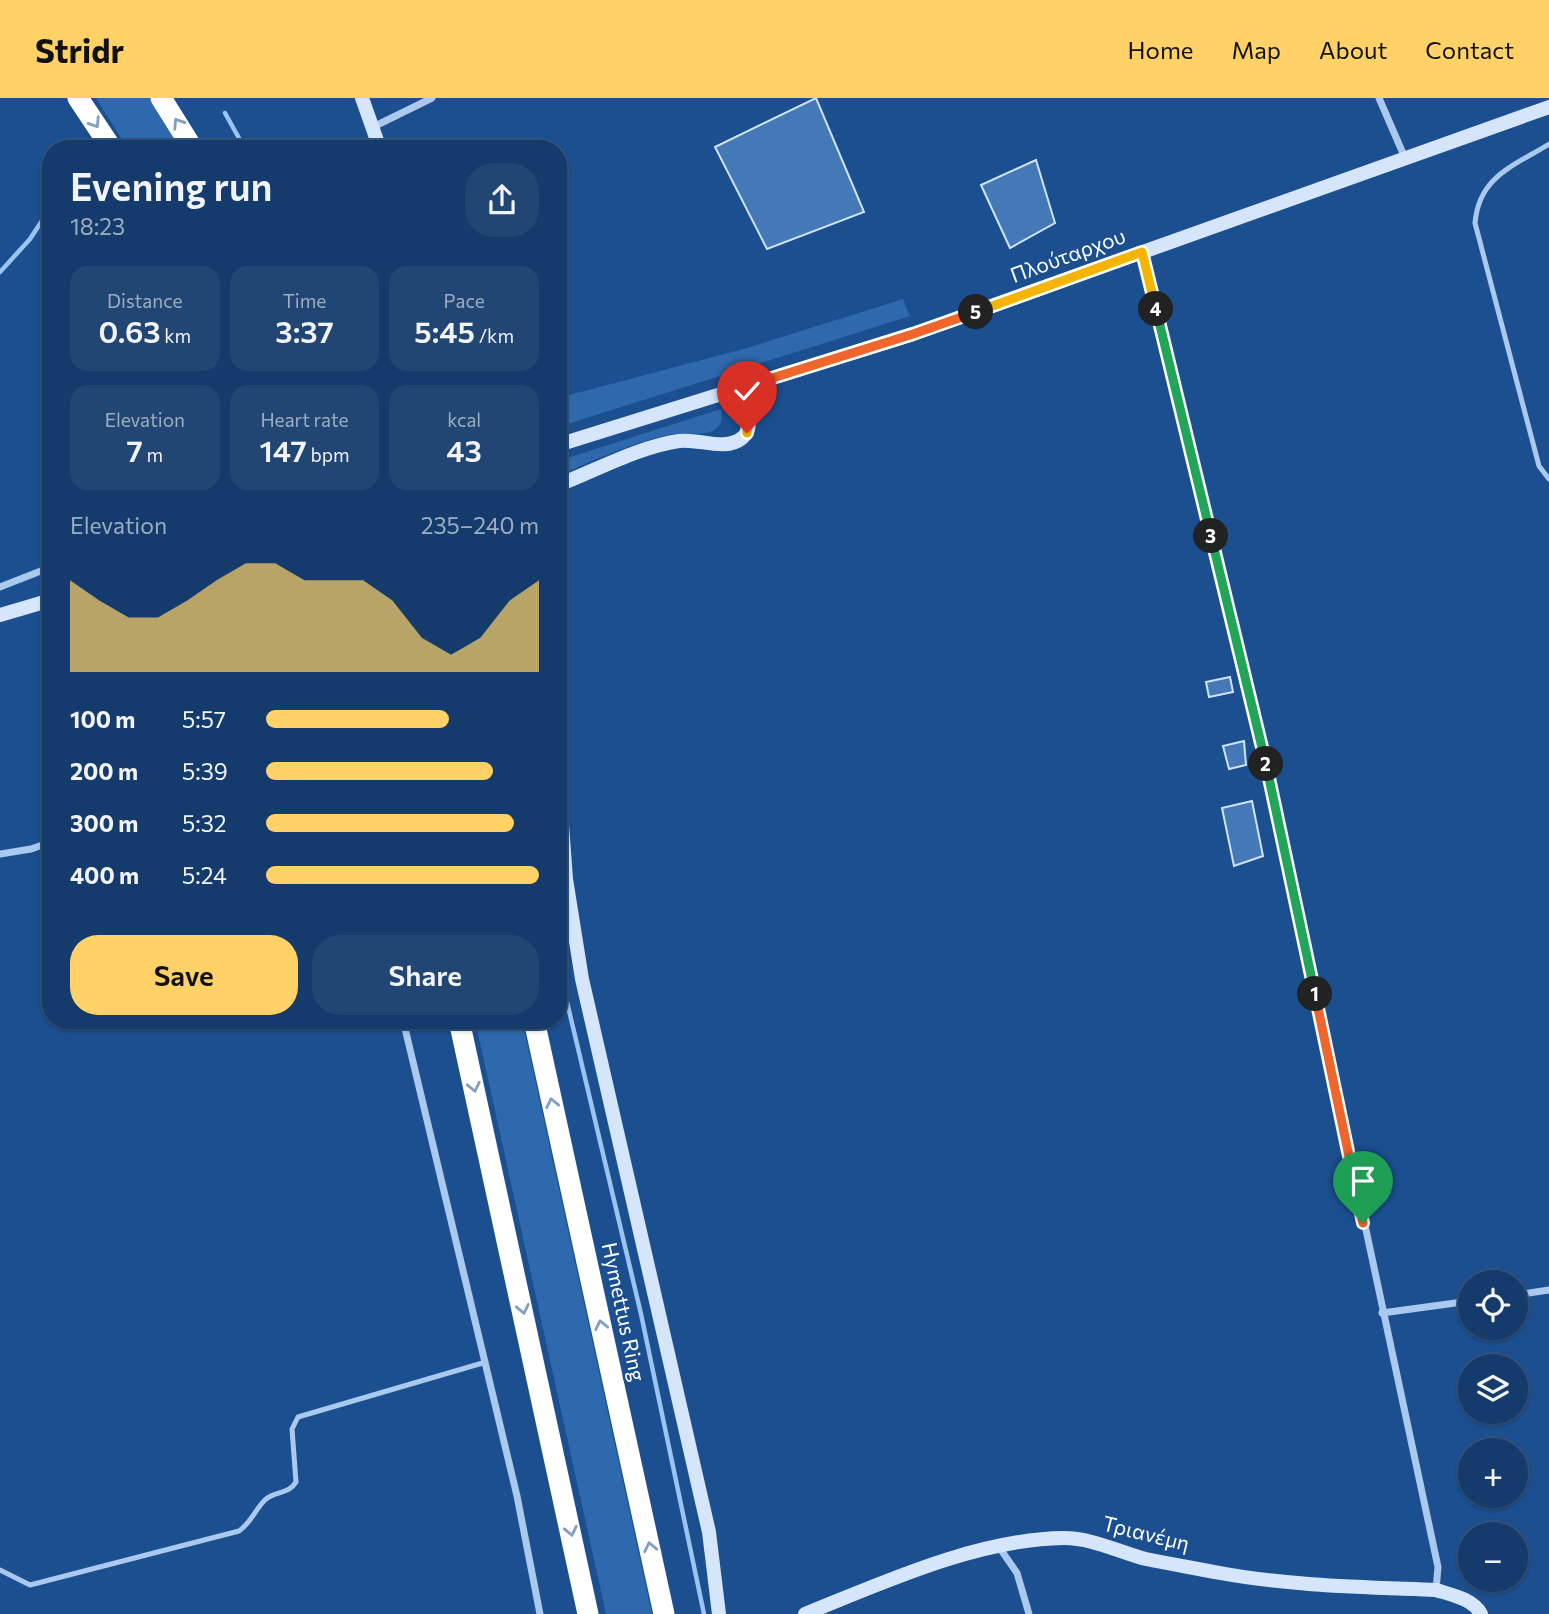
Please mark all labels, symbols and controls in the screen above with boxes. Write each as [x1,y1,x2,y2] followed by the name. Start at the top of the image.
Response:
[35,29,124,70] text: Stridr
[1128,35,1194,64] text: Home
[1232,35,1281,64] text: Map
[1319,35,1387,64] text: About
[1425,35,1514,64] text: Contact
[87,116,100,129] one-way arrow
[173,118,186,131] one-way arrow
[70,162,273,209] text: Evening run
[465,163,539,237] button: share
[70,212,125,240] text: 18:23
[1006,222,1129,287] street label: Πλούταρχου
[107,289,183,312] text: Distance
[283,289,326,312] text: Time
[444,289,485,312] text: Pace
[1138,292,1174,326] pin: 4
[958,294,993,330] pin: 5
[1150,297,1161,320] text: 4
[970,300,981,323] text: 5
[98,312,161,349] text: 0.63
[275,312,334,349] text: 3:37
[414,312,475,349] text: 5:45
[161,324,191,347] text: km
[475,324,514,347] text: /km
[717,361,777,433] pin
[728,372,766,410] icon: check
[105,408,185,431] text: Elevation
[260,408,349,431] text: Heart rate
[447,408,481,431] text: kcal
[127,431,143,468] text: 7
[260,431,307,468] text: 147
[446,431,482,468] text: 43
[143,443,163,466] text: m
[307,443,349,466] text: bpm
[70,511,167,539] text: Elevation
[421,511,539,539] text: 235–240 m
[1194,518,1228,554] pin: 3
[1205,524,1216,547] text: 3
[70,705,135,733] text: 100 m
[182,705,226,733] text: 5:57
[1248,746,1284,782] pin: 2
[1260,752,1271,775] text: 2
[70,757,138,785] text: 200 m
[182,757,228,785] text: 5:39
[70,809,138,837] text: 300 m
[182,809,226,837] text: 5:32
[70,861,139,889] text: 400 m
[182,861,227,889] text: 5:24
[70,935,298,1015] button: Save
[312,935,539,1015] button: Share
[1298,976,1332,1012] pin: 1
[1310,982,1319,1005] text: 1
[465,1081,480,1093] one-way arrow
[546,1097,560,1109] one-way arrow
[1333,1151,1393,1223] pin
[1344,1162,1382,1200] icon: arrive
[598,1240,651,1383] street label: Hymettus Ring
[1458,1270,1528,1592] map controls
[1458,1270,1528,1340] button: locate
[515,1303,529,1315] one-way arrow
[595,1319,609,1331] one-way arrow
[1458,1354,1528,1424] button: layers
[1458,1438,1528,1508] button: +
[1100,1510,1192,1555] street label: Τριανέμη
[1458,1522,1528,1592] button: −
[562,1525,577,1537] one-way arrow
[643,1541,658,1553] one-way arrow

